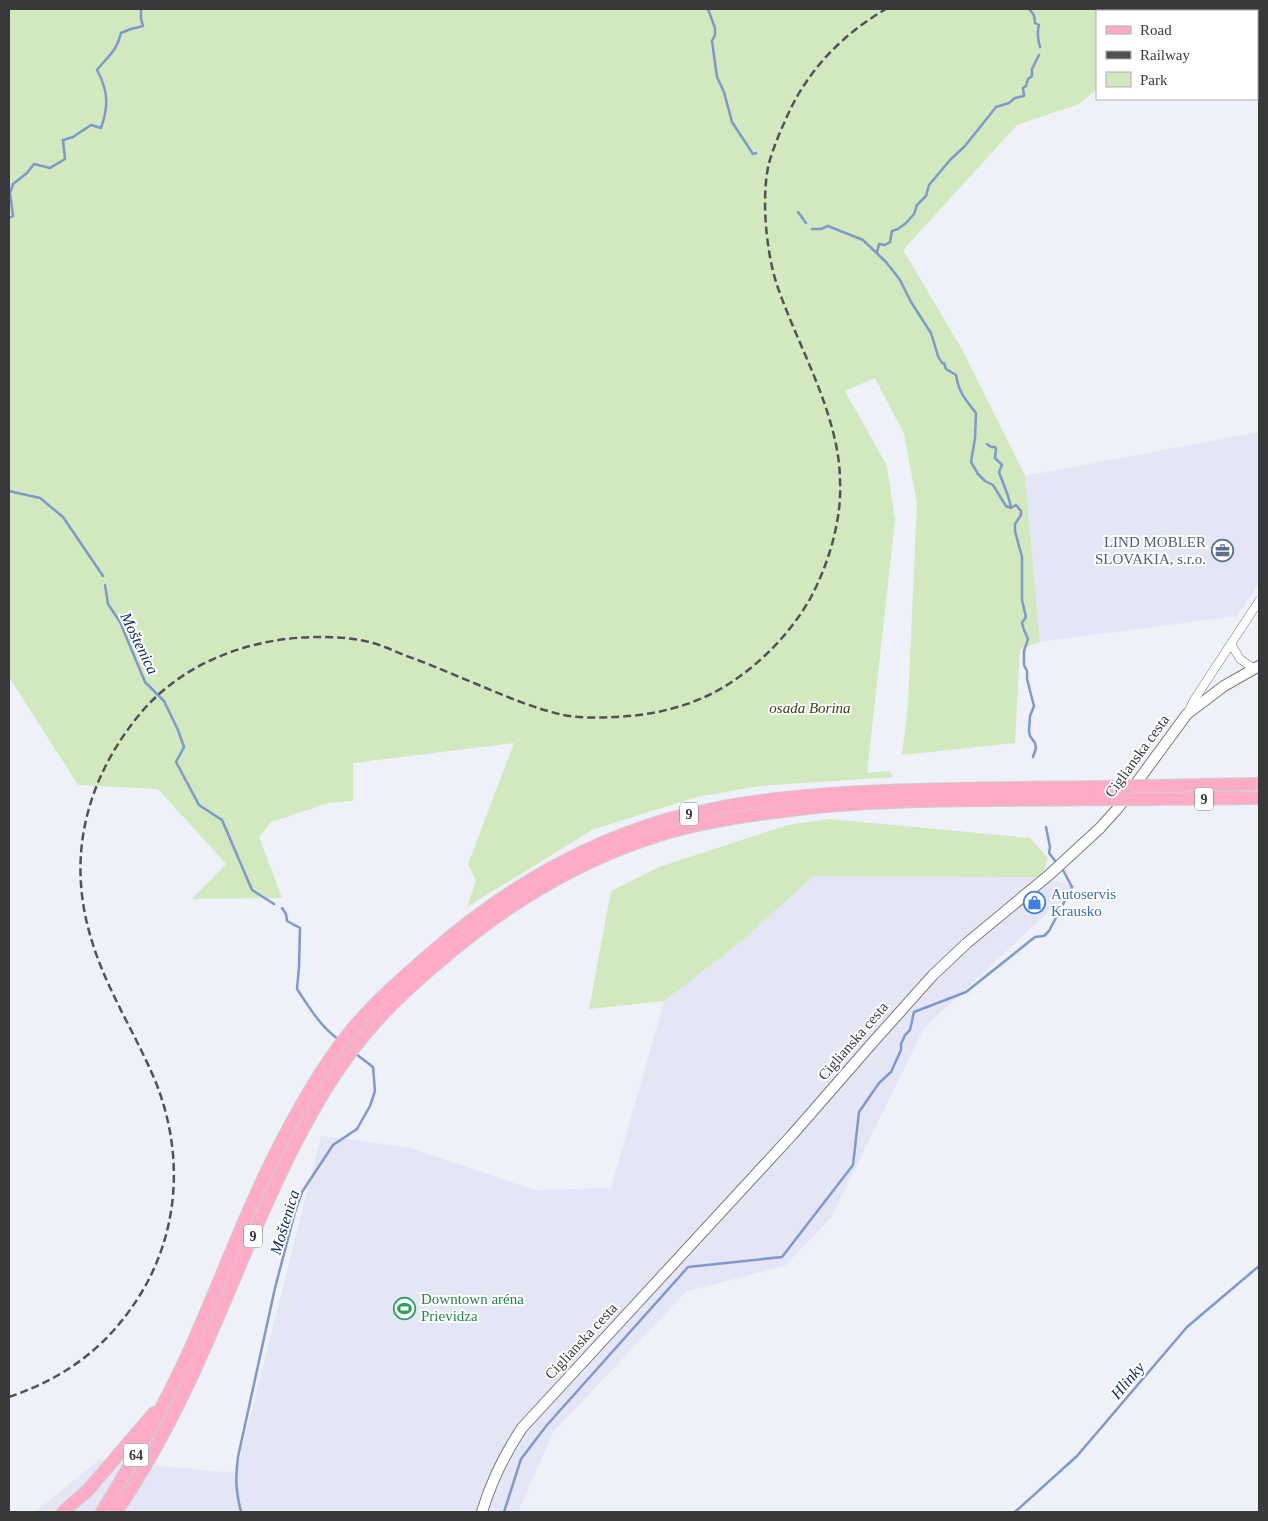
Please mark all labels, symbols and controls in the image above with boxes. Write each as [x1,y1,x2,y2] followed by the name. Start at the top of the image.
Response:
[1096,10,1258,100] legend
[1140,22,1172,38] text: Road
[1140,47,1190,63] text: Railway
[1140,72,1168,88] text: Park
[1095,534,1206,567] place label: LIND MOBLER SLOVAKIA, s.r.o.
[1210,539,1234,563] office icon: LIND MOBLER SLOVAKIA, s.r.o.
[117,609,162,677] water label: Moštenica
[769,700,851,716] park label: osada Borina
[1102,711,1172,800] street label: Ciglianska cesta
[1195,788,1213,811] road number: 9
[680,802,698,826] road number: 9
[1051,886,1116,919] place label: Autoservis Krausko
[1023,891,1047,915] shop icon: Autoservis Krausko
[815,999,891,1083] street label: Ciglianska cesta
[266,1188,302,1257] water label: Moštenica
[244,1224,262,1248] road number: 9
[421,1291,524,1324] place label: Downtown aréna Prievidza
[393,1296,417,1320] sports icon: Downtown aréna Prievidza
[542,1299,620,1382] street label: Ciglianska cesta
[1107,1358,1149,1404] water label: Hlinky
[124,1444,148,1466] road number: 64

